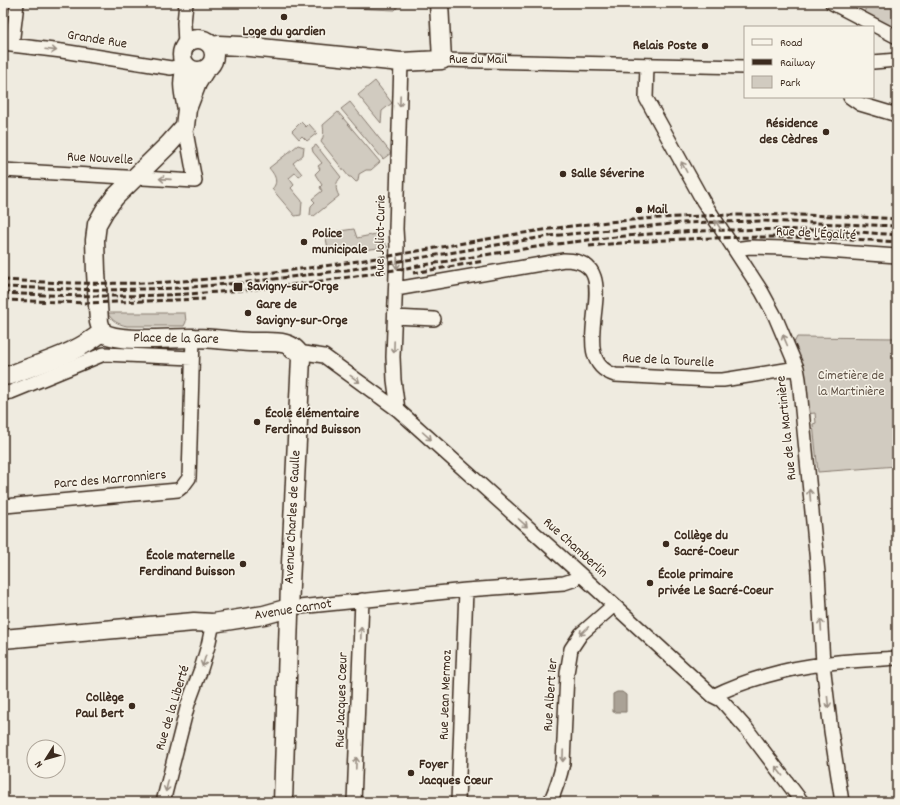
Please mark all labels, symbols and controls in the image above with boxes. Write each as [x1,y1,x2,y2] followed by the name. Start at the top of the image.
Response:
[279,12,289,22] marker: Loge du gardien
[243,22,326,42] place label: Loge du gardien
[66,25,128,55] street label: Grande Rue
[744,26,874,98] legend
[780,35,802,52] text: Road
[633,36,697,56] place label: Relais Poste
[700,41,710,51] marker: Relais Poste
[44,46,57,53] one-way arrow
[449,50,508,70] street label: Rue du Mail
[780,55,816,72] text: Railway
[780,75,801,92] text: Park
[396,94,404,107] one-way arrow
[759,114,818,150] place label: Résidence des Cèdres
[821,127,831,137] marker: Résidence des Cèdres
[66,147,134,171] street label: Rue Nouvelle
[680,161,687,173] one-way arrow
[571,164,644,184] place label: Salle Séverine
[558,169,568,179] marker: Salle Séverine
[159,175,172,183] one-way arrow
[370,195,392,277] street label: Rue Joliot-Curie
[647,200,668,220] place label: Mail
[634,205,644,215] marker: Mail
[714,219,722,231] one-way arrow
[775,222,857,246] street label: Rue de l'Égalité
[312,224,367,260] place label: Police municipale
[299,237,309,247] marker: Police municipale
[393,256,401,269] one-way arrow
[247,277,339,297] place label: Savigny-sur-Orge
[232,281,244,293] marker: Savigny-sur-Orge
[256,295,348,331] place label: Gare de Savigny-sur-Orge
[243,308,253,318] marker: Gare de Savigny-sur-Orge
[133,328,219,350] street label: Place de la Gare
[781,335,789,347] one-way arrow
[390,340,398,353] one-way arrow
[622,349,714,373] street label: Rue de la Tourelle
[817,366,885,402] park label: Cimetière de la Martinière
[350,375,361,383] one-way arrow
[772,375,802,481] street label: Rue de la Martinière
[265,404,361,440] place label: École élémentaire Ferdinand Buisson
[252,417,262,427] marker: École élémentaire Ferdinand Buisson
[422,431,432,441] one-way arrow
[280,450,306,584] street label: Avenue Charles de Gaulle
[53,465,167,495] street label: Parc des Marronniers
[807,489,814,502] one-way arrow
[538,513,612,583] street label: Rue Chamberlin
[518,518,528,527] one-way arrow
[674,526,740,562] place label: Collège du Sacré-Coeur
[661,539,671,549] marker: Collège du Sacré-Coeur
[139,546,236,582] place label: École maternelle Ferdinand Buisson
[238,559,248,569] marker: École maternelle Ferdinand Buisson
[658,565,774,601] place label: École primaire privée Le Sacré-Coeur
[645,578,655,588] marker: École primaire privée Le Sacré-Coeur
[253,594,333,626] street label: Avenue Carnot
[817,619,824,632] one-way arrow
[579,626,589,636] one-way arrow
[357,627,365,640] one-way arrow
[434,649,458,741] street label: Rue Jean Mermoz
[330,651,354,748] street label: Rue Jacques Cœur
[200,654,207,667] one-way arrow
[538,657,564,732] street label: Rue Albert 1er
[151,663,195,753] street label: Rue de la Liberté
[75,688,125,724] place label: Collège Paul Bert
[824,695,831,708] one-way arrow
[127,701,137,711] marker: Collège Paul Bert
[26,739,66,779] north arrow
[559,749,567,762] one-way arrow
[419,755,493,791] place label: Foyer Jacques Cœur
[31,756,48,771] text: N
[352,757,360,770] one-way arrow
[775,765,783,776] one-way arrow
[406,768,416,778] marker: Foyer Jacques Cœur
[163,779,170,792] one-way arrow

